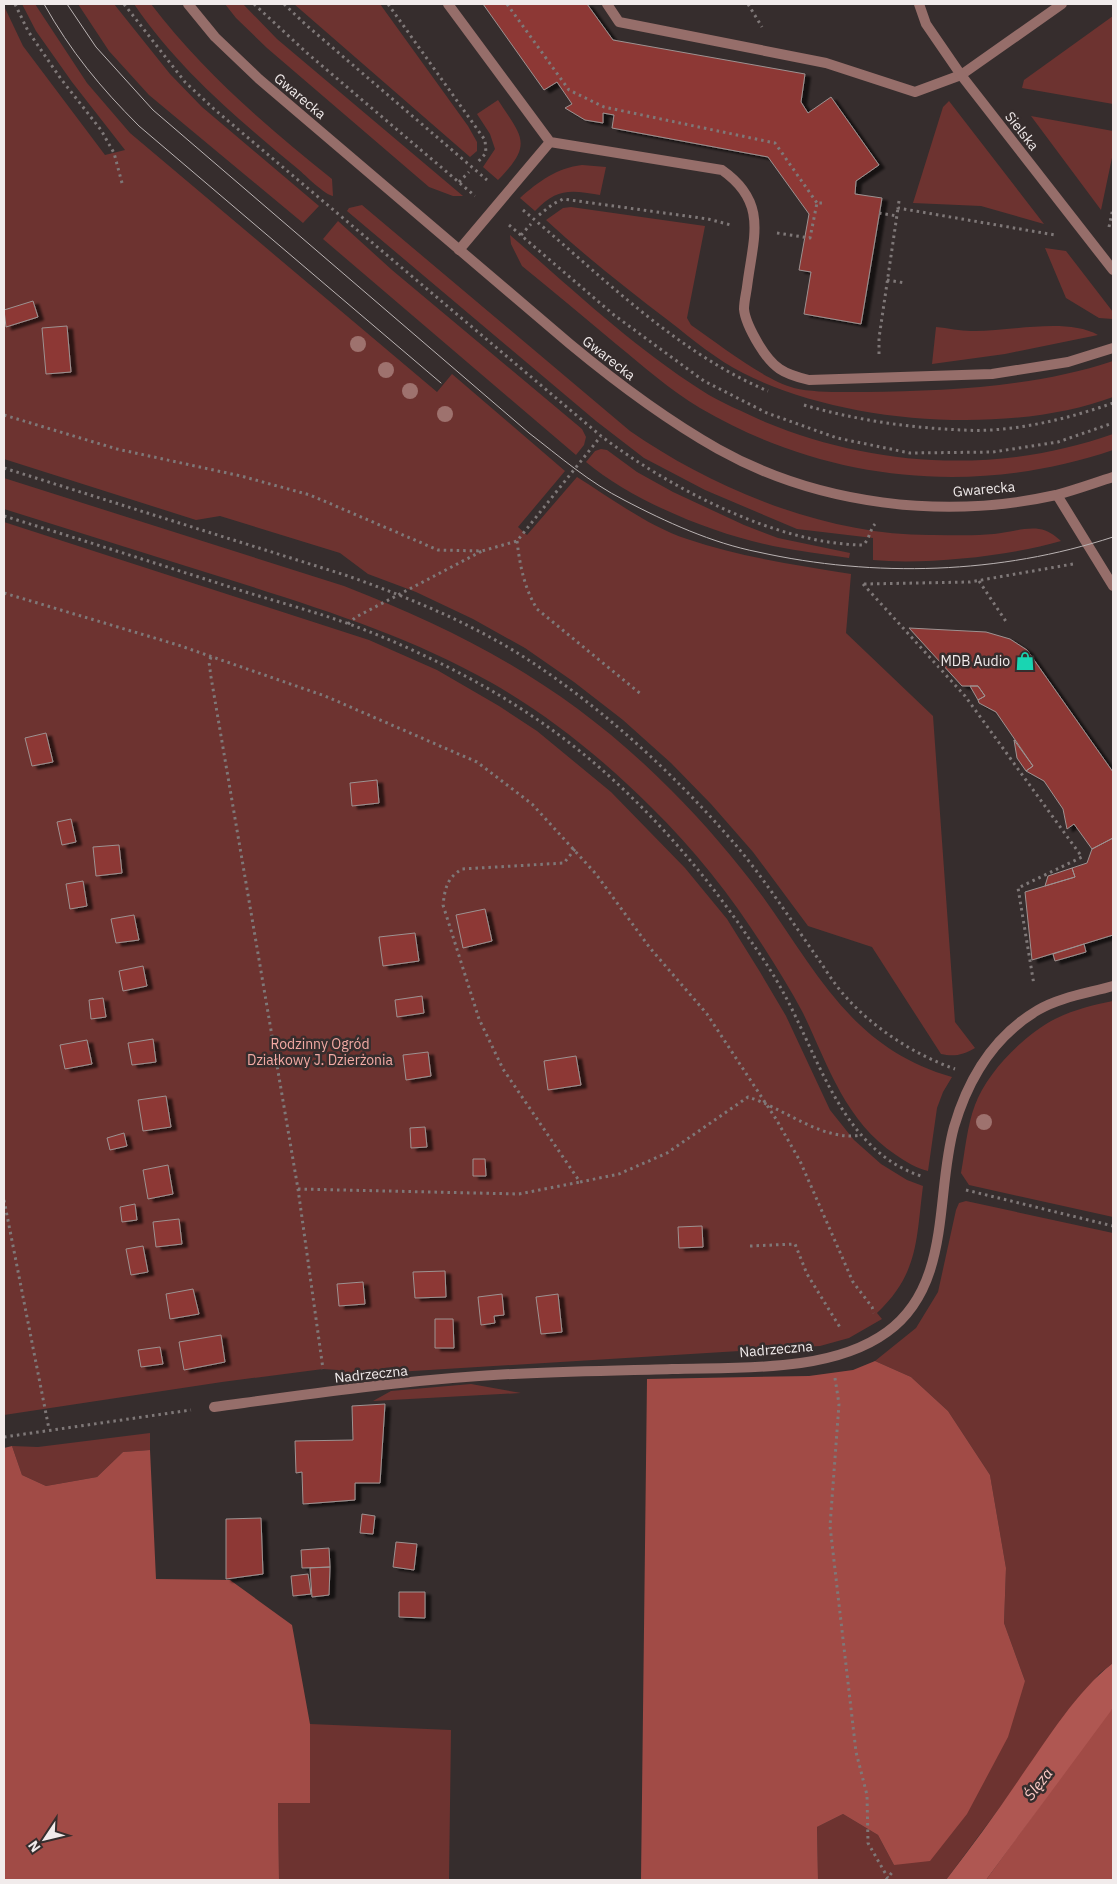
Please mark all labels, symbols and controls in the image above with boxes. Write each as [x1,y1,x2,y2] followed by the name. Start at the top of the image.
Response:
[270,69,330,123] street label: Gwarecka
[1001,108,1043,155] street label: Sielska
[579,332,640,385] street label: Gwarecka
[952,477,1016,501] street label: Gwarecka
[1014,650,1036,672] shop icon: MDB Audio
[940,652,1010,670] place label: MDB Audio
[247,1035,394,1069] park label: Rodzinny Ogród Działkowy J. Dzierżonia
[739,1337,814,1361] street label: Nadrzeczna
[333,1361,409,1387] street label: Nadrzeczna
[1020,1764,1057,1804] water label: Ślęza
[20,1814,70,1864] north arrow
[24,1837,45,1856] text: N

